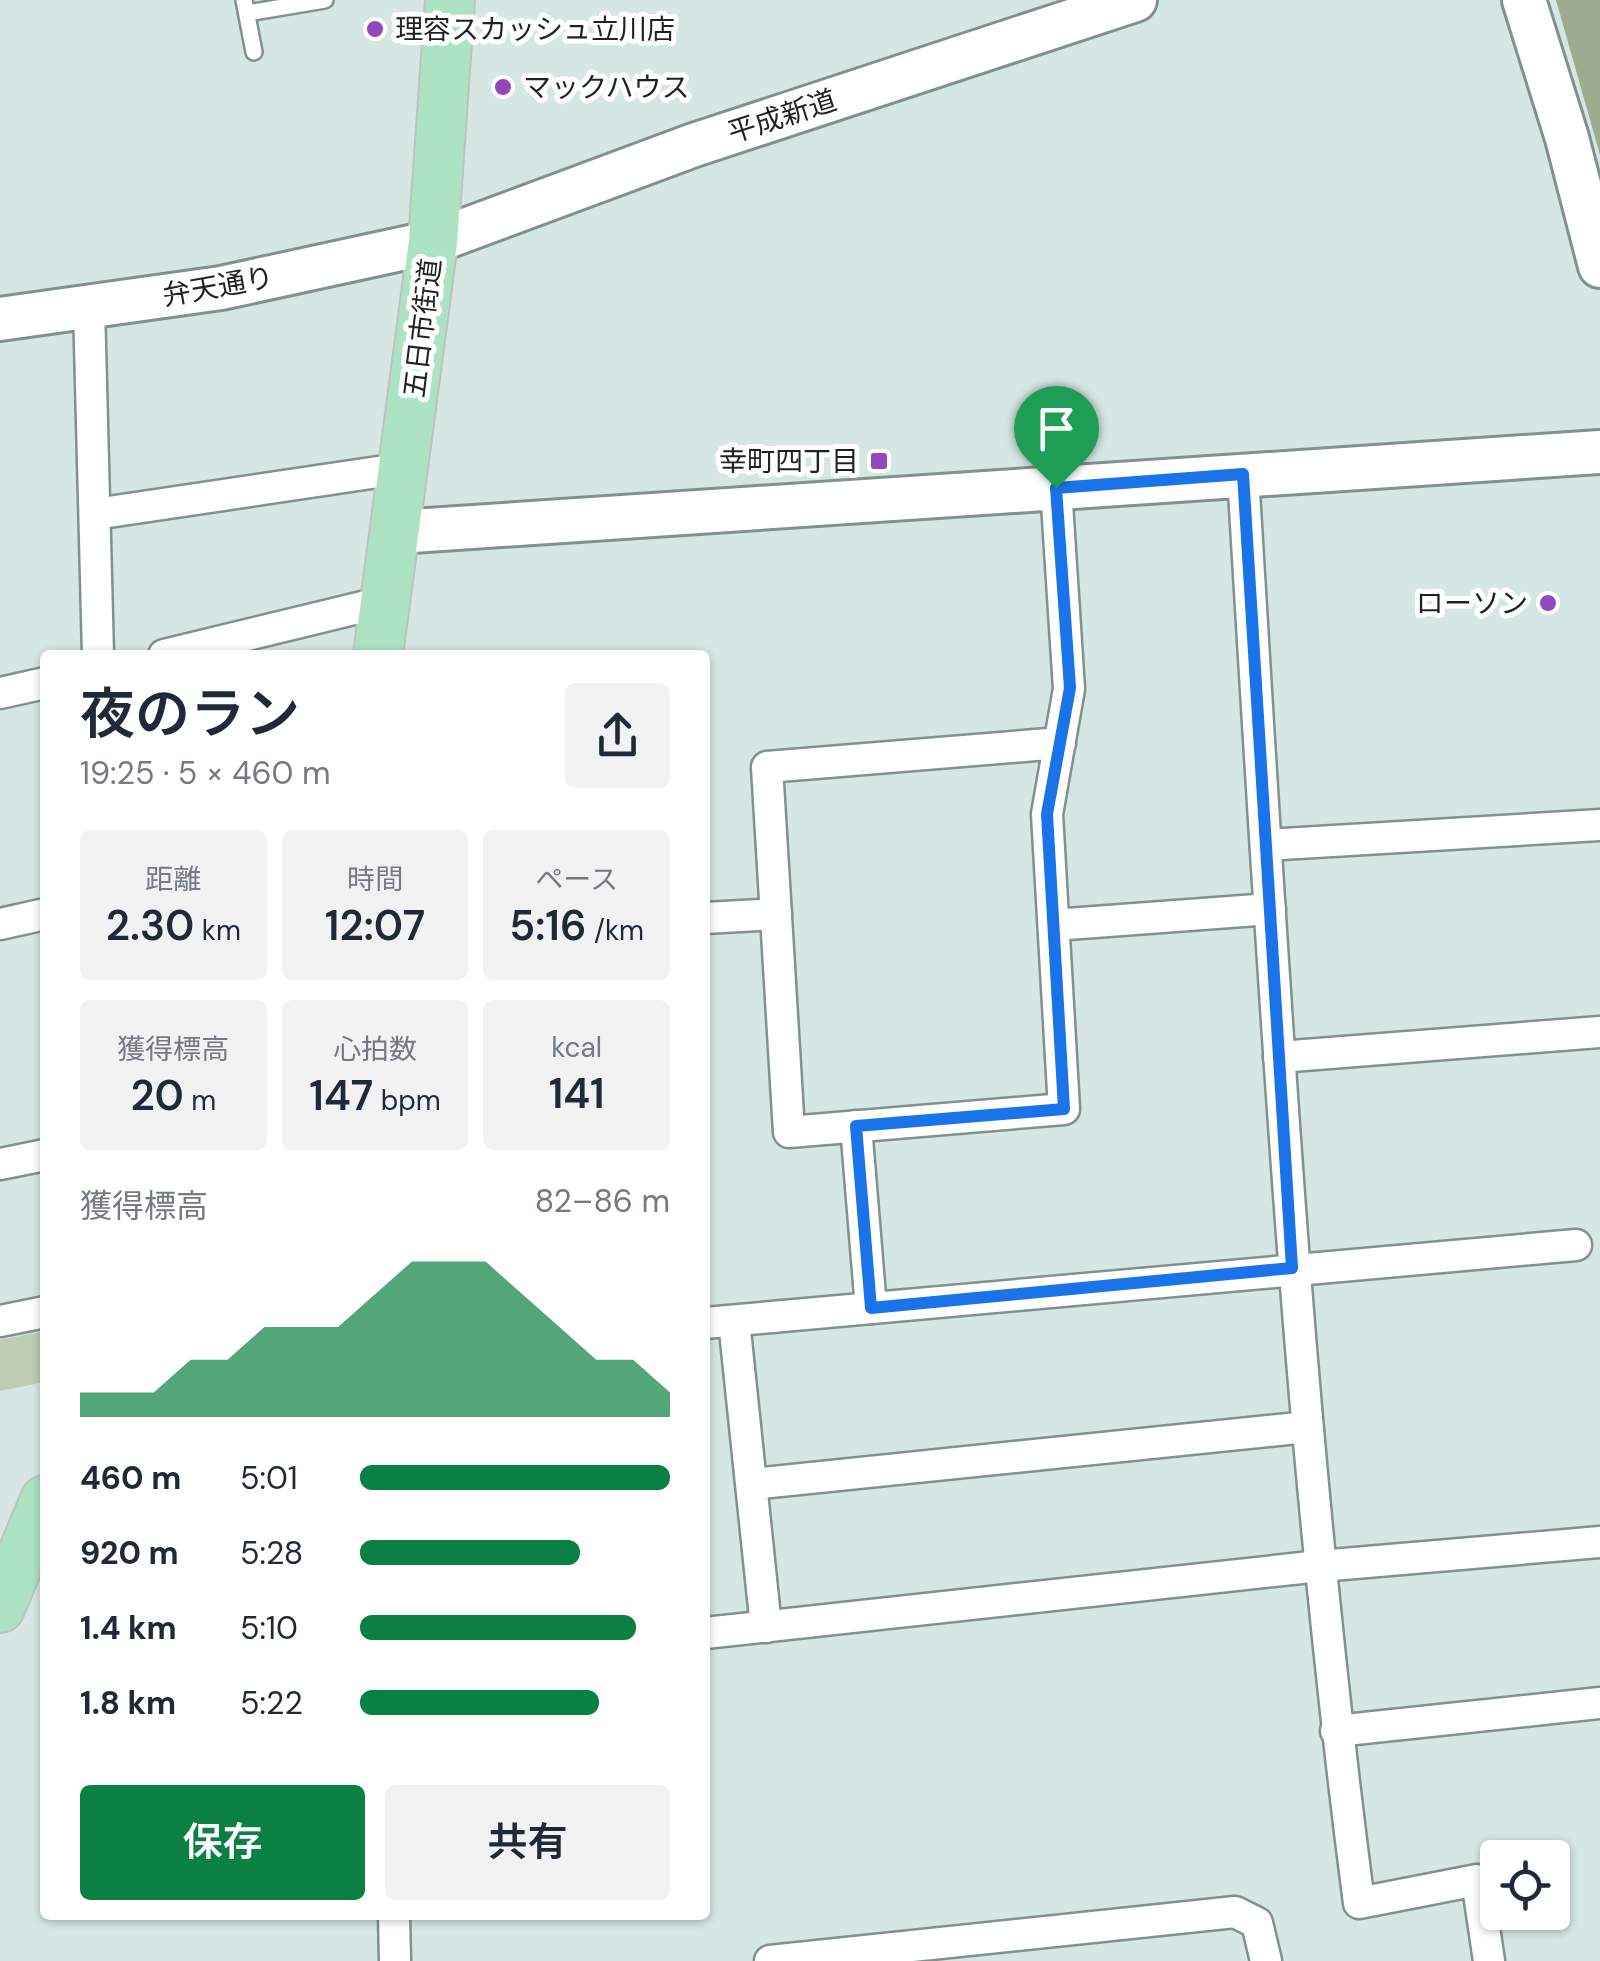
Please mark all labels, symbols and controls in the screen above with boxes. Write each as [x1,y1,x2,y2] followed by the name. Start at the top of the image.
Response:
[395,11,675,48] place label: 理容スカッシュ立川店
[364,18,386,40] marker: 理容スカッシュ立川店
[523,69,690,106] place label: マックハウス
[492,76,514,98] marker: マックハウス
[723,82,841,151] street label: 平成新道
[396,256,449,400] street label: 五日市街道
[160,259,276,314] street label: 弁天通り
[1014,386,1099,489] pin
[1029,401,1084,456] icon: arrive
[719,443,859,480] place label: 幸町四丁目
[868,450,890,472] marker: 幸町四丁目
[1416,585,1528,622] place label: ローソン
[1537,592,1559,614] marker: ローソン
[80,678,300,750] text: 夜のラン
[565,683,670,788] button: share
[80,752,330,794] text: 19:25 · 5 × 460 m
[145,861,201,898] text: 距離
[347,861,403,898] text: 時間
[535,861,618,898] text: ペース
[106,898,194,953] text: 2.30
[325,898,425,953] text: 12:07
[509,898,587,953] text: 5:16
[194,912,241,949] text: km
[587,912,644,949] text: /km
[551,1029,602,1066] text: kcal
[117,1031,229,1068] text: 獲得標高
[333,1031,417,1068] text: 心拍数
[549,1066,605,1121] text: 141
[130,1068,184,1123] text: 20
[309,1068,373,1123] text: 147
[184,1082,216,1119] text: m
[373,1082,441,1119] text: bpm
[535,1180,670,1222] text: 82–86 m
[80,1185,208,1227] text: 獲得標高
[80,1457,181,1499] text: 460 m
[240,1457,298,1499] text: 5:01
[80,1532,179,1574] text: 920 m
[240,1532,303,1574] text: 5:28
[80,1607,177,1649] text: 1.4 km
[240,1607,298,1649] text: 5:10
[80,1682,176,1724] text: 1.8 km
[240,1682,303,1724] text: 5:22
[80,1785,365,1900] button: 保存
[385,1785,670,1900] button: 共有
[1480,1840,1570,1930] map controls
[1480,1840,1570,1930] button: locate

